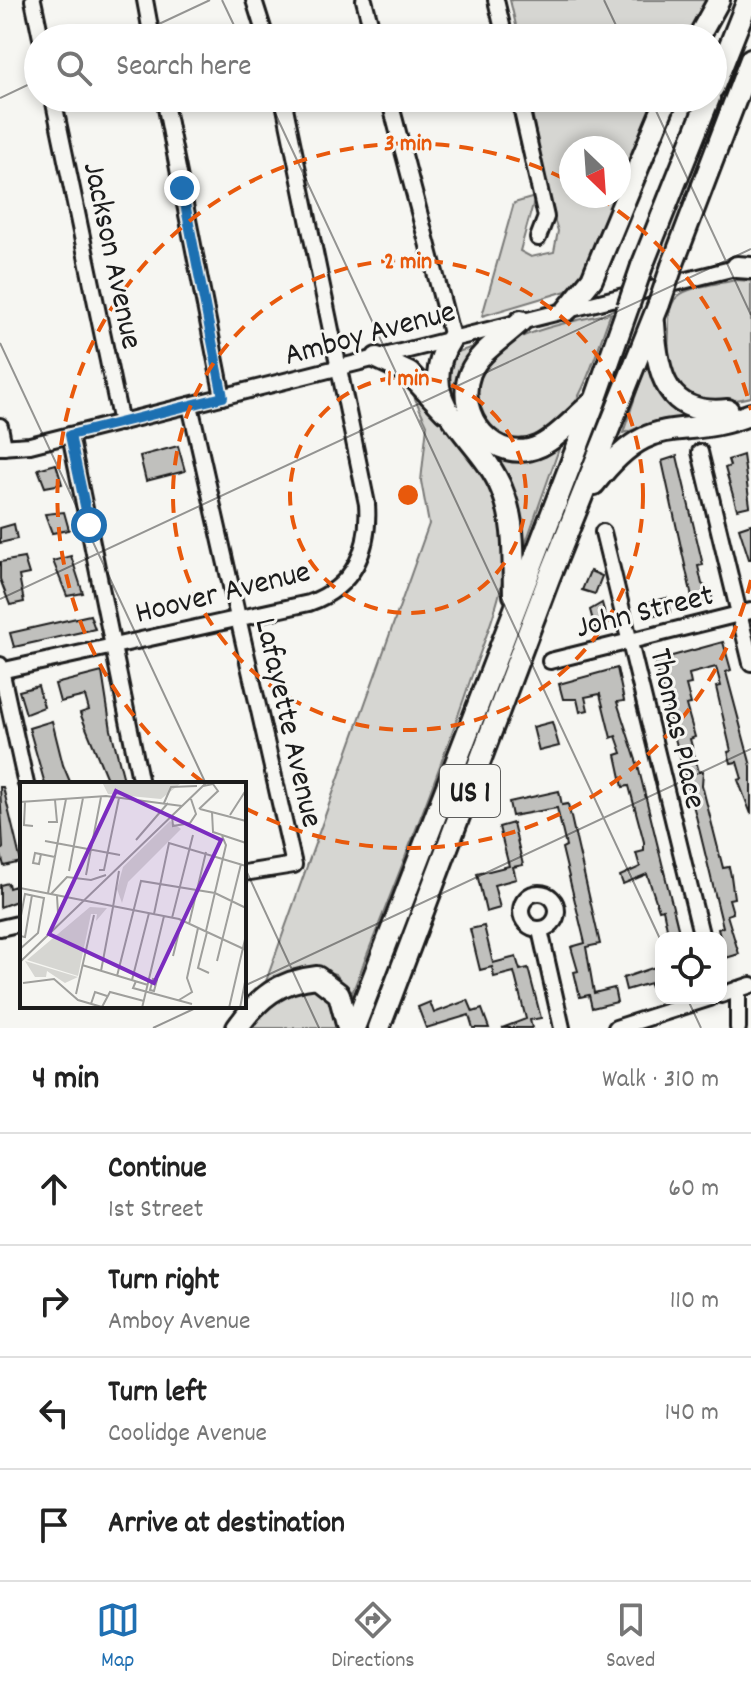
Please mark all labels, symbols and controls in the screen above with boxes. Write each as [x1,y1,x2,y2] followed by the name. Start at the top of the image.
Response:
[24,24,727,112] search box
[52,46,96,90] icon: search
[116,47,252,90] text: Search here
[384,128,432,162] text: 3 min
[559,136,631,208] north arrow
[68,158,152,354] street label: Jackson Avenue
[164,170,200,206] route end
[384,246,432,280] text: 2 min
[280,291,461,381] street label: Amboy Avenue
[387,363,429,397] text: 1 min
[394,481,422,509] centre of rings
[71,507,107,543] route start
[131,551,316,639] street label: Hoover Avenue
[572,575,719,653] street label: John Street
[240,614,333,833] street label: Lafayette Avenue
[634,644,716,814] street label: Thomas Place
[440,765,500,817] road number: US 1
[20,782,246,1008] inset map
[655,932,727,1004] map controls
[655,932,727,1004] button: locate
[32,1056,99,1105] text: 4 min
[602,1062,719,1099] text: Walk · 310 m
[108,1149,207,1192] text: Continue
[32,1167,76,1211] icon: ahead
[668,1171,719,1208] text: 60 m
[108,1192,203,1229] text: 1st Street
[108,1261,219,1304] text: Turn right
[32,1279,76,1323] icon: right
[670,1283,719,1320] text: 110 m
[108,1304,251,1341] text: Amboy Avenue
[108,1373,207,1416] text: Turn left
[32,1391,76,1435] icon: left
[665,1395,719,1432] text: 140 m
[108,1416,267,1453] text: Coolidge Avenue
[32,1503,76,1547] icon: arrive
[108,1504,345,1547] text: Arrive at destination
[96,1598,140,1677] tab: Map
[331,1598,415,1677] tab: Directions
[606,1598,655,1677] tab: Saved

